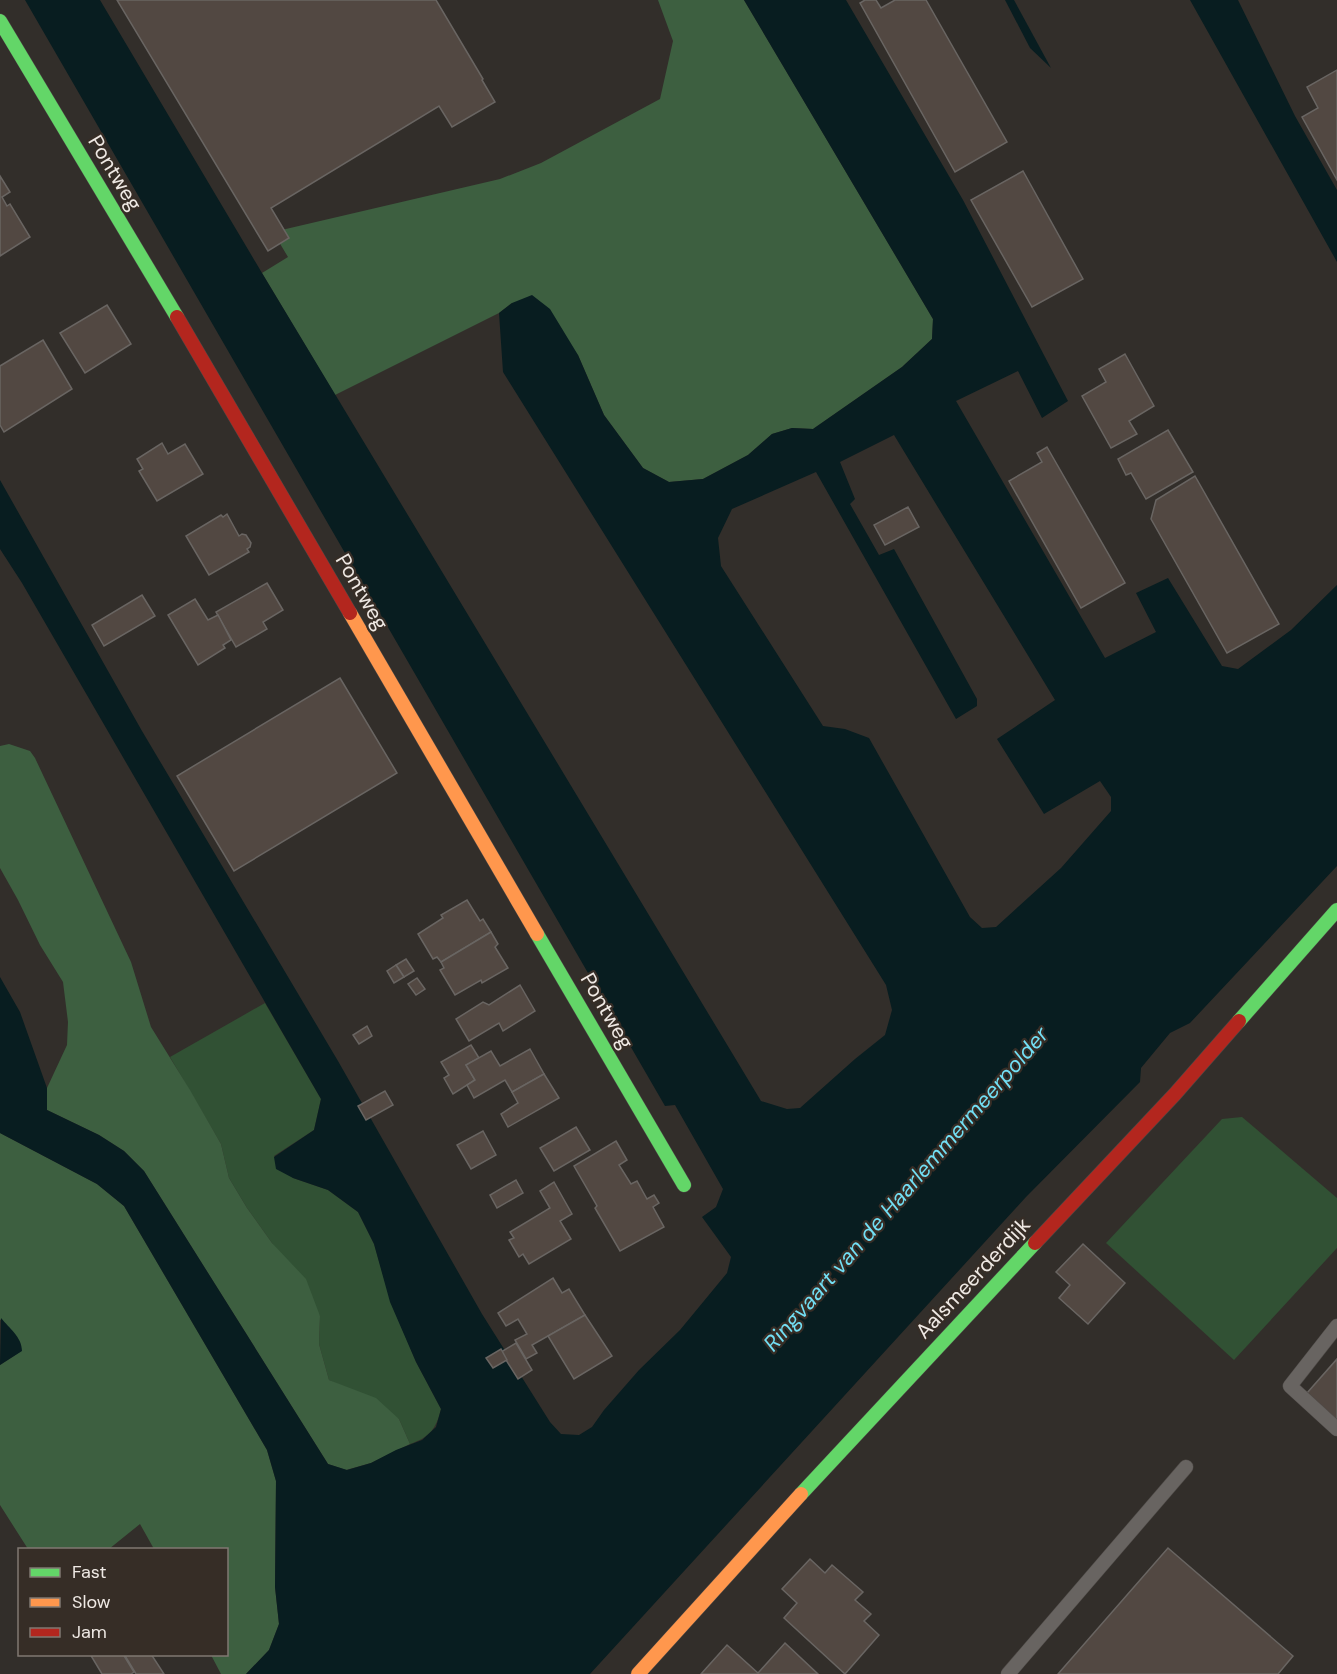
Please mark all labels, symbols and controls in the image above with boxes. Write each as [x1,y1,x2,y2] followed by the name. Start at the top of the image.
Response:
[81,130,149,216] street label: Pontweg
[329,549,395,635] street label: Pontweg
[574,968,640,1054] street label: Pontweg
[757,1020,1056,1357] water label: Ringvaart van de Haarlemmermeerpolder
[909,1211,1037,1345] street label: Aalsmeerderdijk
[18,1548,228,1656] legend
[72,1560,107,1584] text: Fast
[72,1590,111,1614] text: Slow
[72,1620,107,1644] text: Jam

